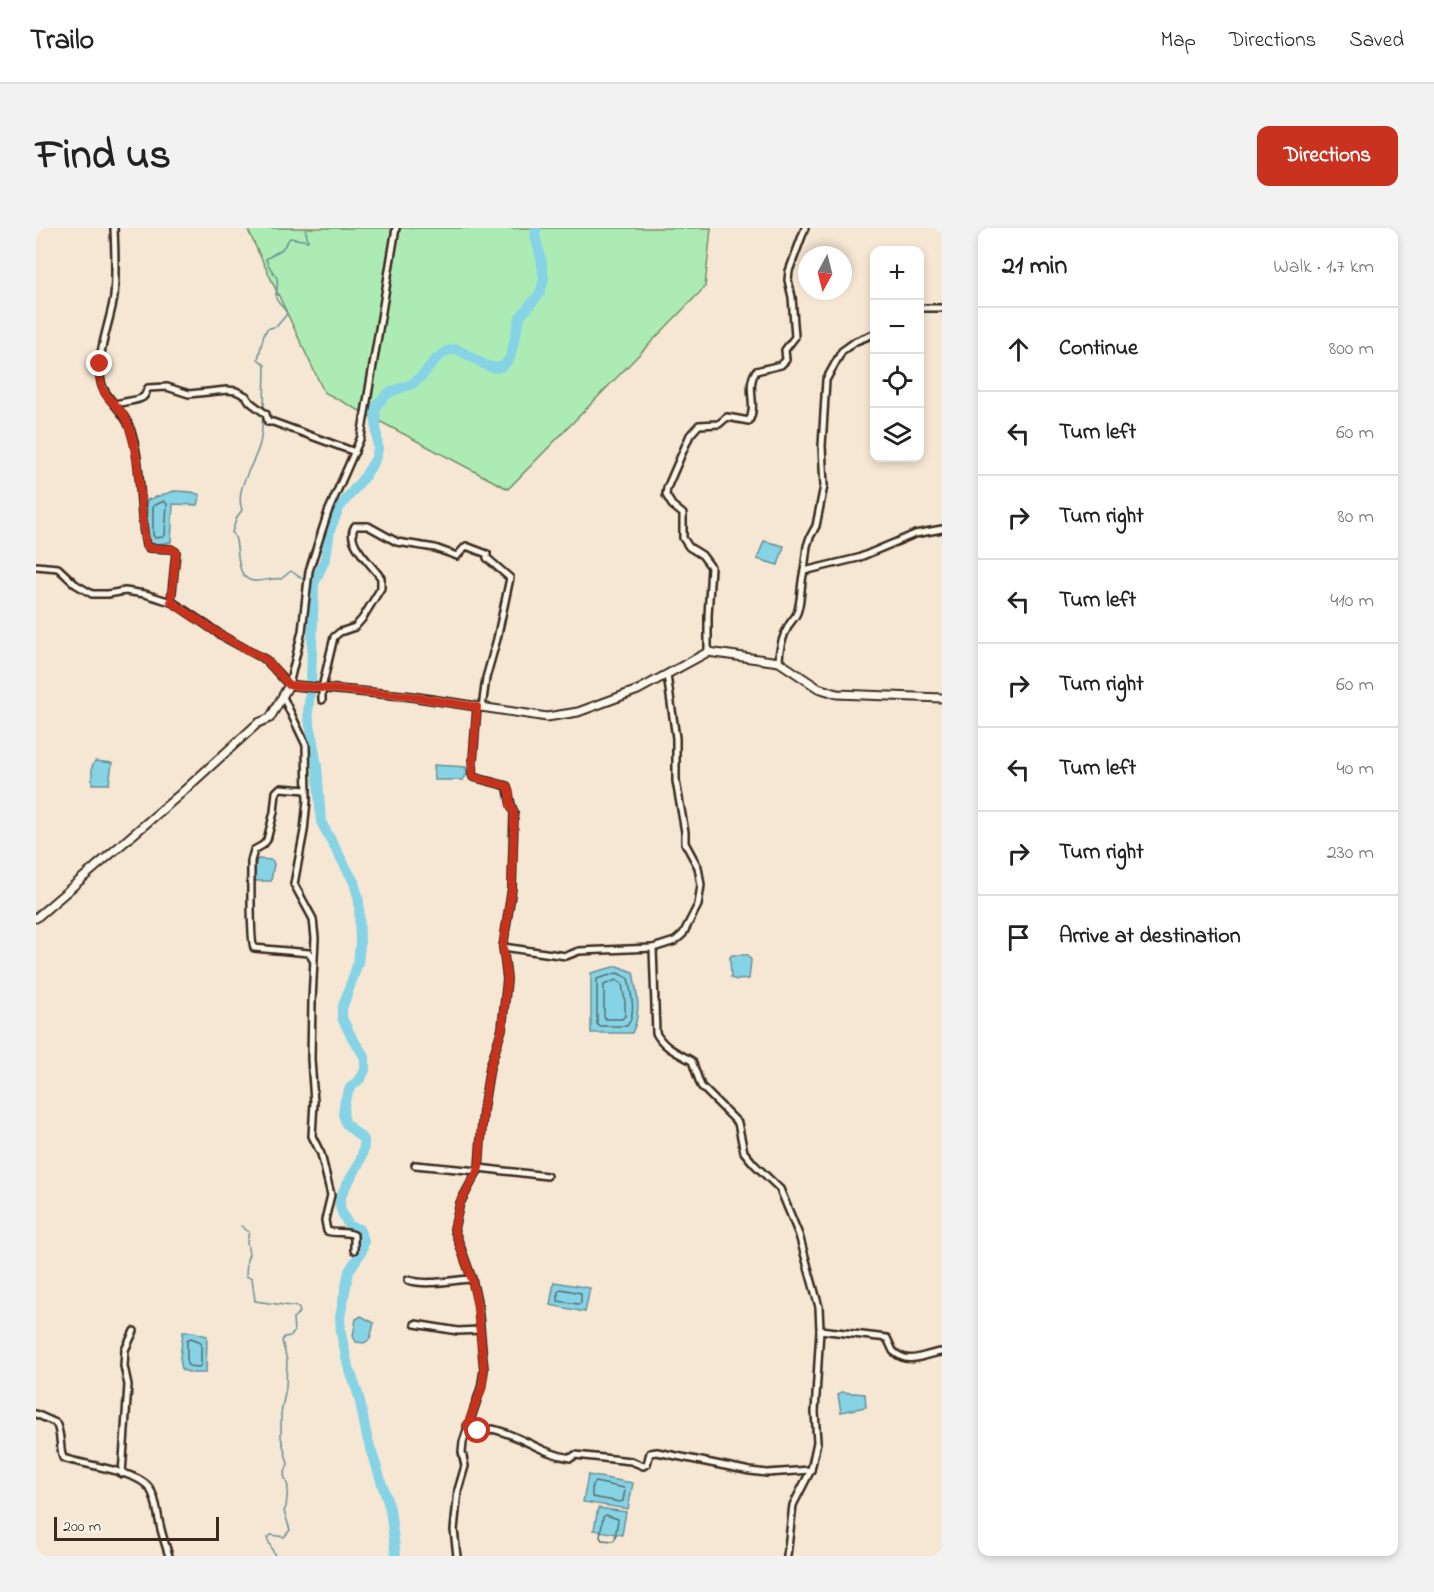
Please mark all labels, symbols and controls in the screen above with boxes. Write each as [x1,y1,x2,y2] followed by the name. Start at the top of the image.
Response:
[30,21,94,62] text: Trailo
[1160,26,1196,56] text: Map
[1229,26,1316,56] text: Directions
[1349,26,1404,56] text: Saved
[36,126,171,187] text: Find us
[1257,126,1398,186] button: Directions
[798,246,852,300] north arrow
[870,246,924,462] map controls
[870,246,924,300] button: +
[1002,248,1067,286] text: 21 min
[1273,253,1374,282] text: Walk · 1.7 km
[870,300,924,354] button: −
[1002,333,1035,366] icon: ahead
[1059,333,1138,365] text: Continue
[1329,335,1374,364] text: 800 m
[86,350,112,376] route end
[870,354,924,408] button: locate
[870,408,924,462] button: layers
[1002,417,1035,450] icon: left
[1059,417,1136,449] text: Turn left
[1336,419,1374,448] text: 60 m
[1002,501,1035,534] icon: right
[1059,501,1144,533] text: Turn right
[1337,503,1374,532] text: 80 m
[1002,585,1035,618] icon: left
[1059,585,1136,617] text: Turn left
[1330,587,1374,616] text: 410 m
[1002,669,1035,702] icon: right
[1059,669,1144,701] text: Turn right
[1336,671,1374,700] text: 60 m
[1002,753,1035,786] icon: left
[1059,753,1136,785] text: Turn left
[1337,755,1374,784] text: 40 m
[1002,837,1035,870] icon: right
[1059,837,1144,869] text: Turn right
[1327,839,1374,868] text: 230 m
[1002,921,1035,954] icon: arrive
[1059,921,1241,953] text: Arrive at destination
[464,1417,490,1443] route start
[54,1514,219,1542] scale bar
[63,1515,101,1539] text: 200 m

